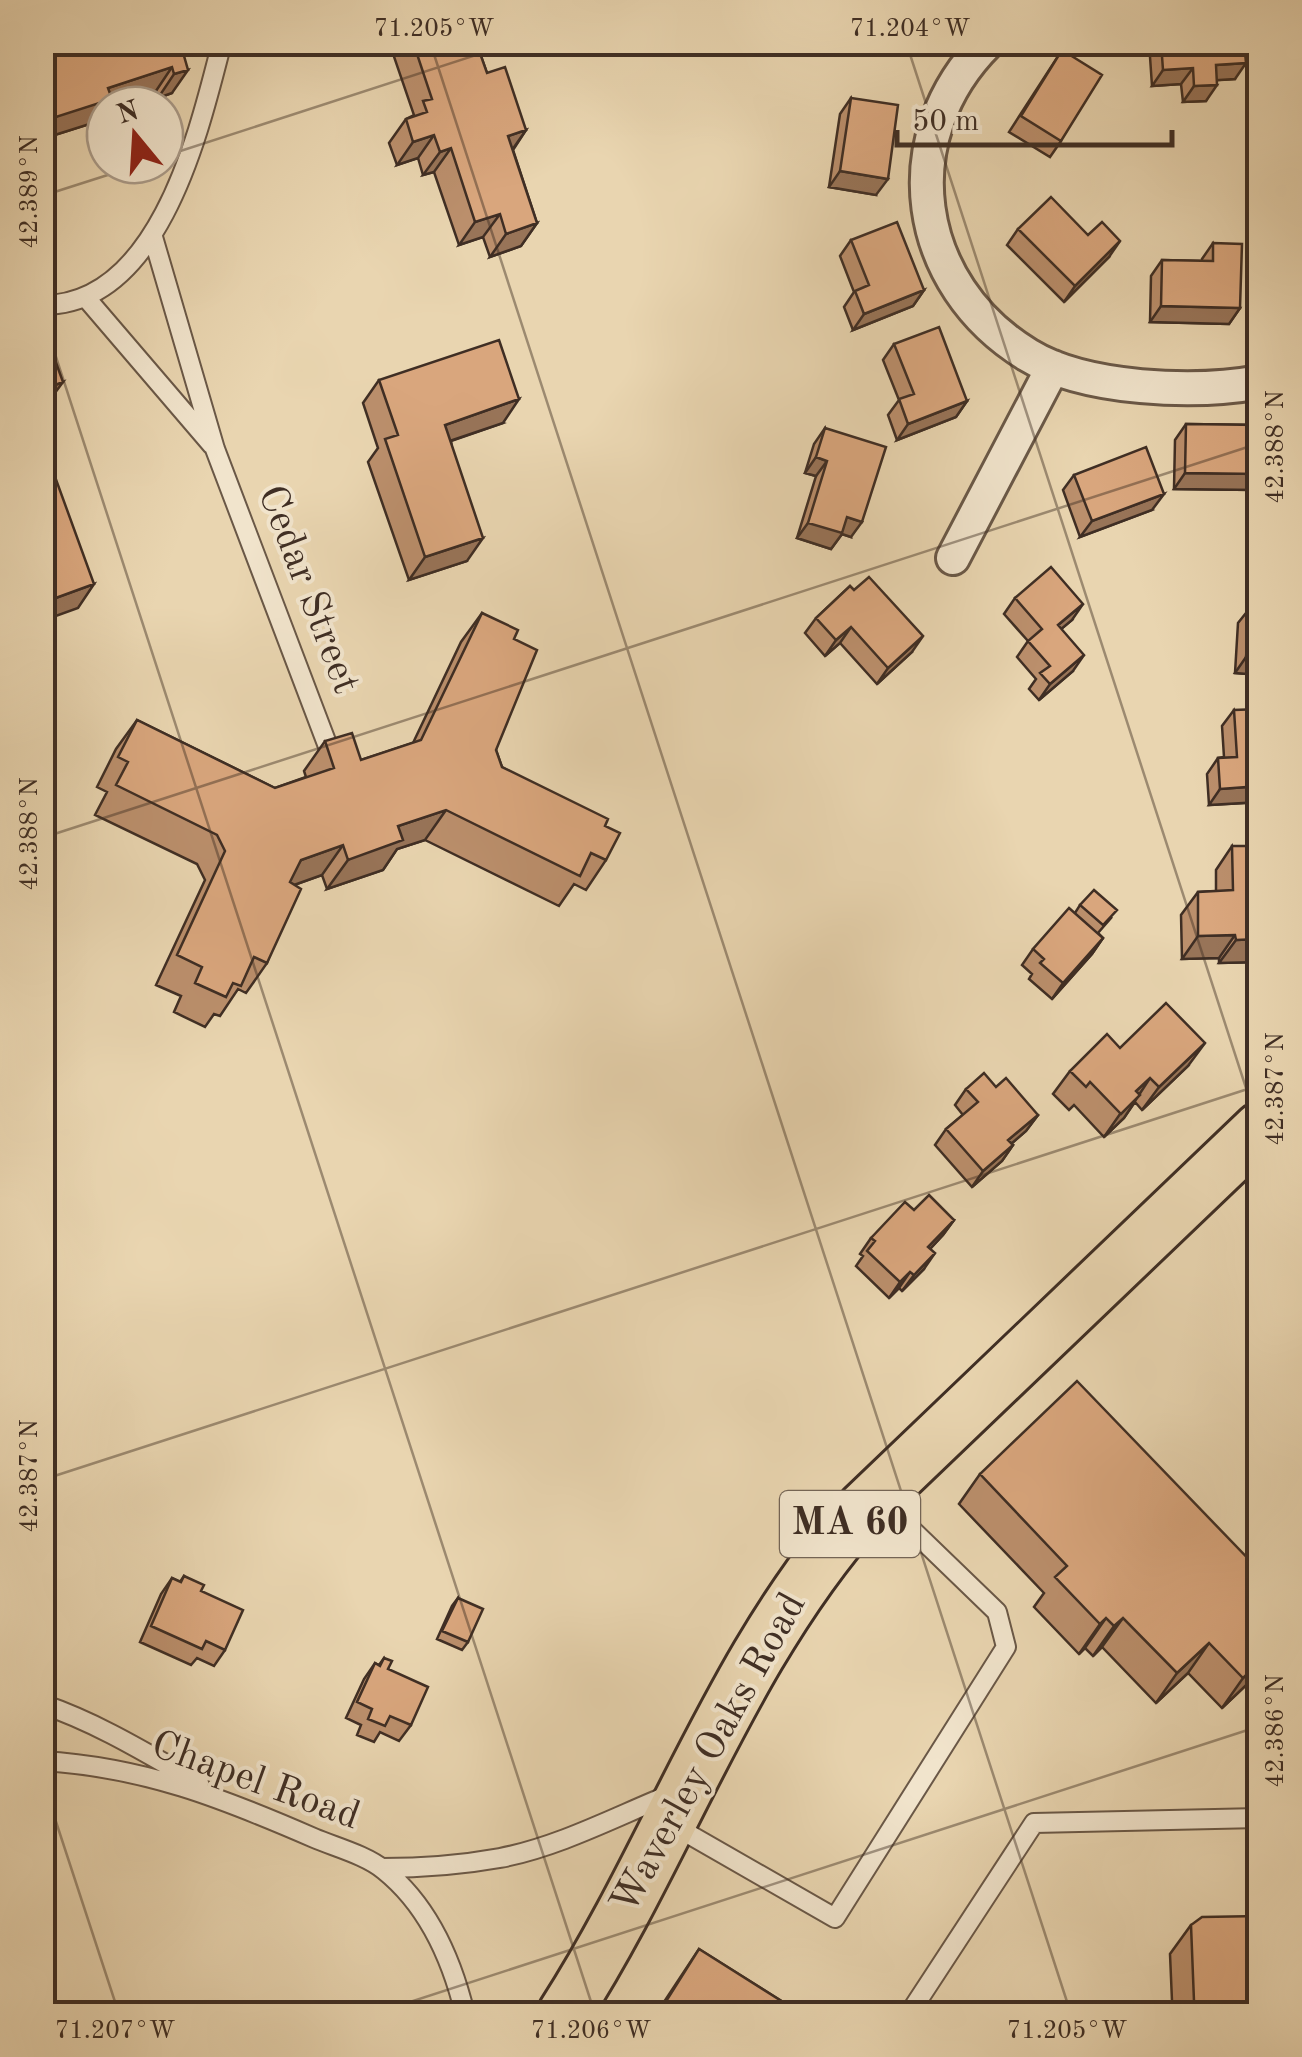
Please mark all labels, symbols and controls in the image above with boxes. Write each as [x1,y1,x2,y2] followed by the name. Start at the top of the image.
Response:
[374,17,495,42] text: 71.205°W
[850,17,971,42] text: 71.204°W
[85,85,185,185] north arrow
[897,85,1172,147] scale bar
[114,97,143,131] text: N
[912,107,979,137] text: 50 m
[18,135,43,249] text: 42.389°N
[1264,390,1289,504] text: 42.388°N
[249,480,365,700] street label: Cedar Street
[18,777,43,891] text: 42.388°N
[1264,1032,1289,1146] text: 42.387°N
[18,1419,43,1533] text: 42.387°N
[780,1491,920,1557] road number: MA 60
[605,1587,815,1921] street label: Waverley Oaks Road
[1264,1674,1289,1788] text: 42.386°N
[145,1726,365,1838] street label: Chapel Road
[55,2019,176,2044] text: 71.207°W
[531,2019,652,2044] text: 71.206°W
[1007,2019,1128,2044] text: 71.205°W

